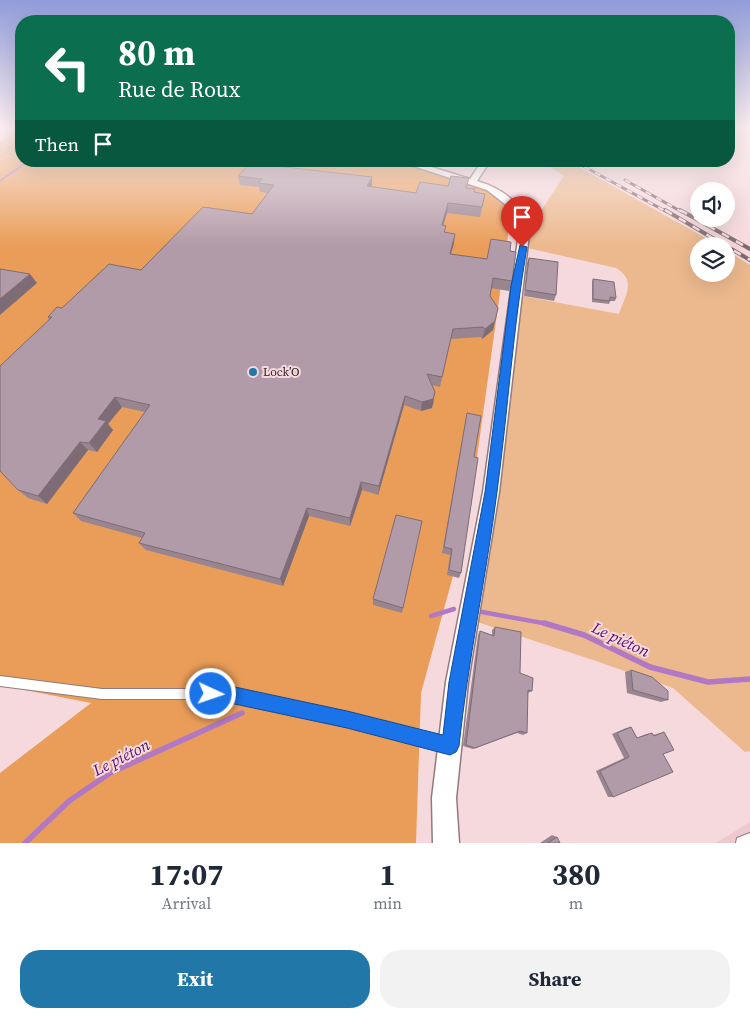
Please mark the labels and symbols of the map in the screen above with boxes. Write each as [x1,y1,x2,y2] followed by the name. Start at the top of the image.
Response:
[501,196,543,247] pin
[263,364,300,380] place label: Lock’O
[247,366,259,378] marker: Lock’O
[588,616,653,662] water label: Le piéton
[184,667,236,719] position arrow
[88,733,153,781] water label: Le piéton

